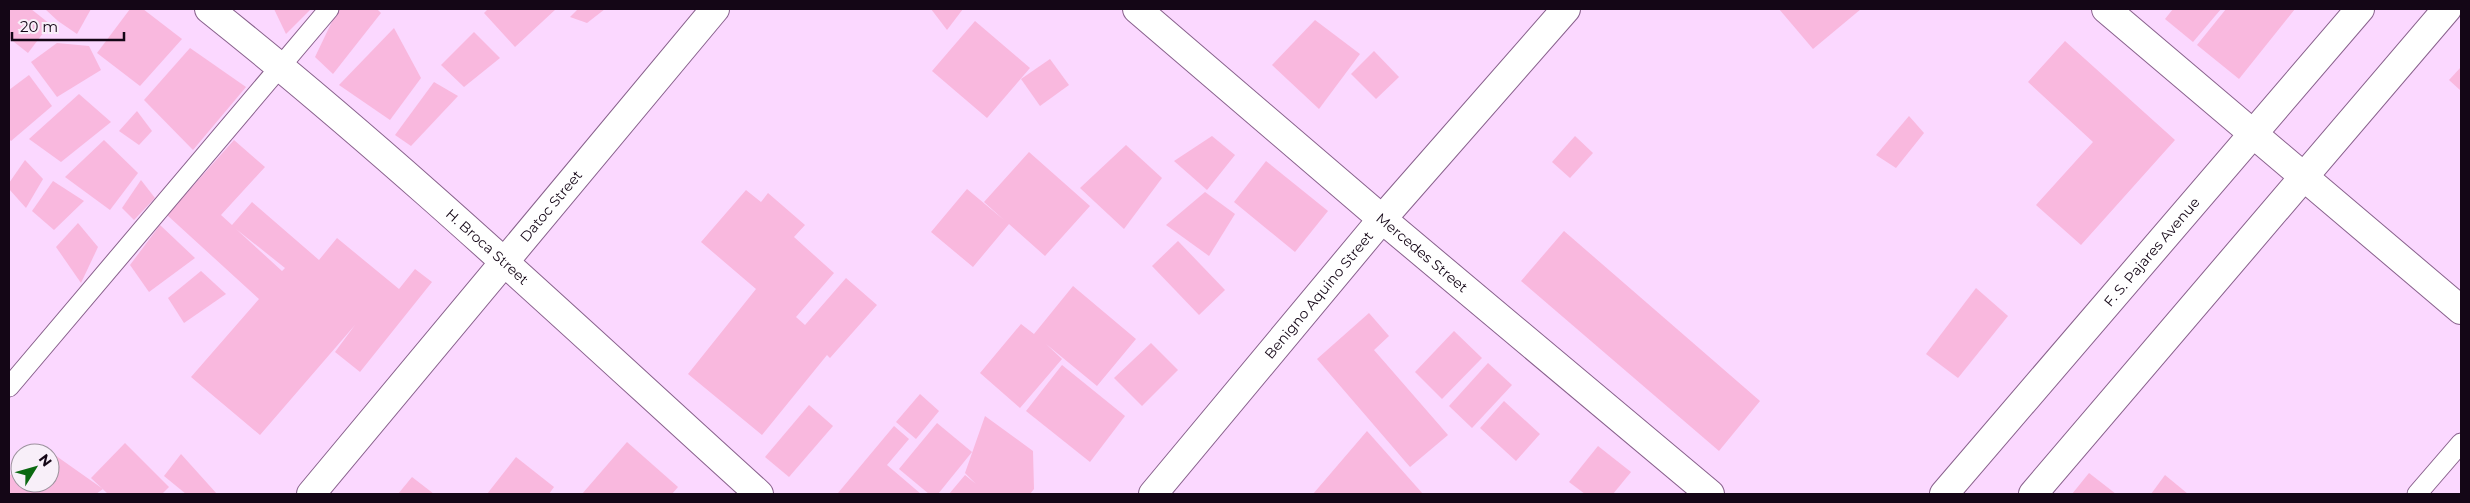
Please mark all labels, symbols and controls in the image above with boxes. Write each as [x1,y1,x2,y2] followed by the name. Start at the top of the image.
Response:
[12,10,125,42] scale bar
[20,17,58,36] text: 20 m
[516,166,586,245] street label: Datoc Street
[2100,193,2204,310] street label: F. S. Pajares Avenue
[442,205,533,289] street label: H. Broca Street
[1372,209,1472,296] street label: Mercedes Street
[1260,227,1377,363] street label: Benigno Aquino Street
[10,443,60,493] north arrow
[35,450,56,470] text: N

